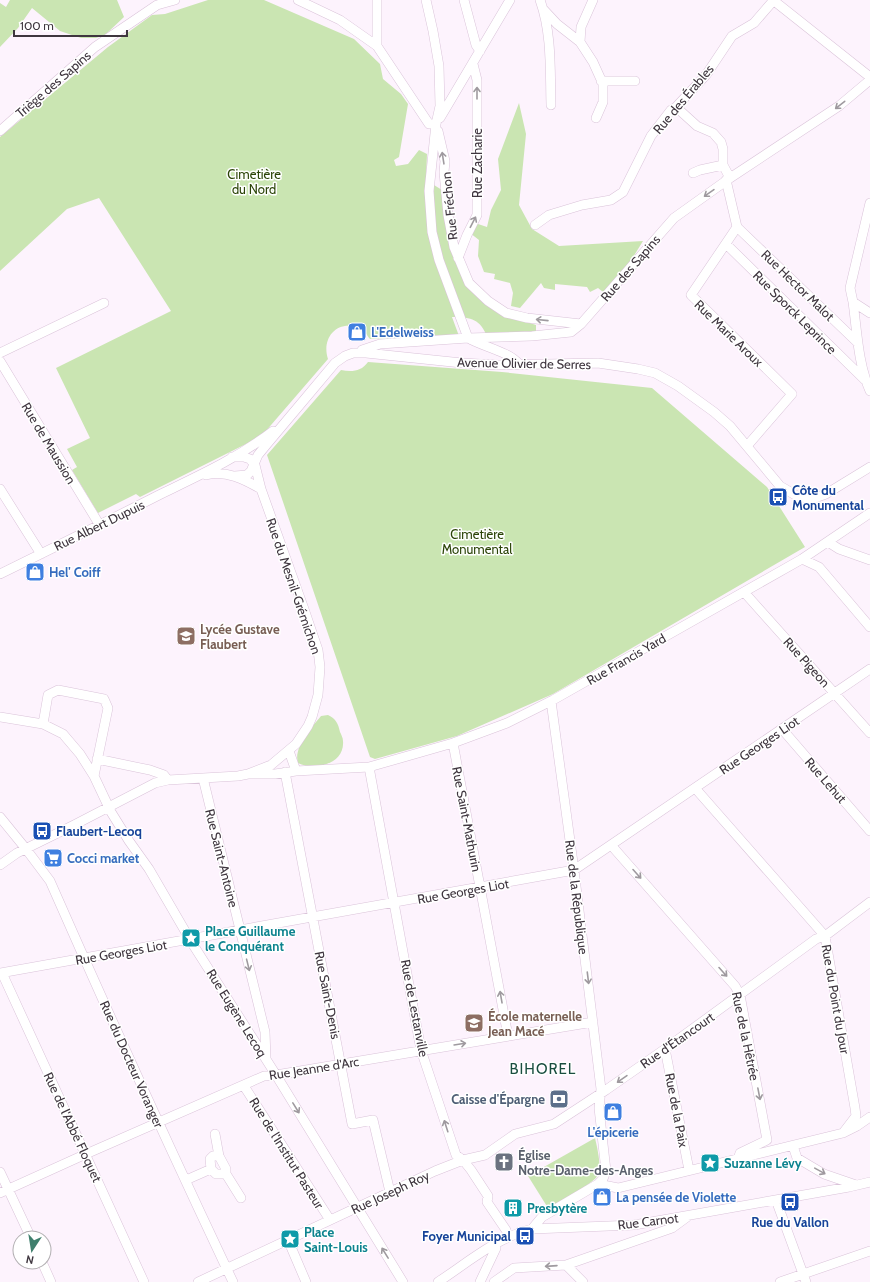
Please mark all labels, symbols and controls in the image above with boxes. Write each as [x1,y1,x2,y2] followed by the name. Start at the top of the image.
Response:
[14,12,127,38] scale bar
[20,18,54,33] text: 100 m
[12,47,94,121] street label: Triège des Sapins
[649,60,717,137] street label: Rue des Érables
[473,87,481,100] one-way arrow
[835,101,846,109] one-way arrow
[469,128,485,198] street label: Rue Zacharie
[439,152,447,165] one-way arrow
[227,166,281,197] park label: Cimetière du Nord
[437,171,461,241] street label: Rue Fréchon
[703,189,714,197] one-way arrow
[470,217,477,229] one-way arrow
[597,231,664,304] street label: Rue des Sapins
[758,246,838,324] street label: Rue Hector Malot
[750,267,840,357] street label: Rue Sporck Leprince
[691,296,767,370] street label: Rue Marie Aroux
[536,316,549,324] one-way arrow
[346,321,368,343] shop icon: L'Edelweiss
[371,324,434,340] place label: L'Edelweiss
[457,354,592,372] street label: Avenue Olivier de Serres
[18,399,80,487] street label: Rue de Maussion
[792,482,864,513] place label: Côte du Monumental
[767,486,789,508] bus stop icon: Côte du Monumental
[51,496,147,554] street label: Rue Albert Dupuis
[263,516,325,656] street label: Rue du Mesnil-Grémichon
[442,526,512,557] park label: Cimetière Monumental
[24,561,46,583] shop icon: Hel' Coiff
[49,564,101,580] place label: Hel' Coiff
[200,621,280,652] place label: Lycée Gustave Flaubert
[175,625,197,647] school or university icon: Lycée Gustave Flaubert
[584,630,668,688] street label: Rue Francis Yard
[780,634,834,690] street label: Rue Pigeon
[716,712,802,778] street label: Rue Georges Liot
[802,754,851,807] street label: Rue Lehut
[449,765,485,873] street label: Rue Saint-Mathurin
[202,807,242,909] street label: Rue Saint-Antoine
[31,820,53,842] bus stop icon: Flaubert-Lecoq
[56,823,142,839] place label: Flaubert-Lecoq
[562,839,592,955] street label: Rue de la République
[42,847,64,869] supermarket icon: Cocci market
[67,850,140,866] place label: Cocci market
[632,869,641,880] one-way arrow
[416,875,511,907] street label: Rue Georges Liot
[205,923,296,954] place label: Place Guillaume le Conquérant
[180,927,202,949] place icon: Place Guillaume le Conquérant
[74,936,169,968] street label: Rue Georges Liot
[818,943,854,1056] street label: Rue du Point du Jour
[312,950,344,1041] street label: Rue Saint-Denis
[245,958,253,971] one-way arrow
[398,958,432,1058] street label: Rue de Lestanville
[203,966,271,1060] street label: Rue Eugène Lecoq
[718,966,727,976] one-way arrow
[584,971,592,984] one-way arrow
[729,990,763,1082] street label: Rue de la Hêtrée
[497,991,505,1004] one-way arrow
[97,998,168,1131] street label: Rue du Docteur Voranger
[487,1007,582,1039] place label: École maternelle Jean Macé
[636,1007,718,1071] street label: Rue d'Étancourt
[463,1012,485,1034] school or university icon: École maternelle Jean Macé
[453,1040,466,1048] one-way arrow
[268,1053,360,1083] street label: Rue Jeanne d'Arc
[510,1060,576,1078] district label: BIHOREL
[40,1069,106,1185] street label: Rue de l'Abbé Floquet
[662,1071,692,1149] street label: Rue de la Paix
[617,1075,628,1083] one-way arrow
[755,1087,763,1100] one-way arrow
[548,1088,570,1110] bank icon: Caisse d'Épargne
[451,1090,545,1107] place label: Caisse d'Épargne
[246,1094,328,1212] street label: Rue de l'Institut Pasteur
[602,1101,624,1123] shop icon: L'épicerie
[292,1103,301,1114] one-way arrow
[442,1121,450,1133] one-way arrow
[587,1124,639,1140] place label: L'épicerie
[518,1146,654,1178] place label: Église Notre-Dame-des-Anges
[493,1151,515,1173] church icon: Église Notre-Dame-des-Anges
[699,1152,721,1174] place icon: Suzanne Lévy
[724,1155,802,1171] place label: Suzanne Lévy
[348,1167,432,1217] street label: Rue Joseph Roy
[814,1168,826,1175] one-way arrow
[591,1186,613,1208] shop icon: La pensée de Violette
[616,1189,737,1205] place label: La pensée de Violette
[779,1191,801,1213] bus stop icon: Rue du Vallon
[502,1197,524,1219] building icon: Presbytère
[527,1200,588,1216] place label: Presbytère
[617,1209,680,1233] street label: Rue Carnot
[751,1214,829,1230] place label: Rue du Vallon
[304,1224,368,1255] place label: Place Saint-Louis
[514,1225,536,1247] bus stop icon: Foyer Municipal
[279,1228,301,1250] place icon: Place Saint-Louis
[422,1228,512,1244] place label: Foyer Municipal
[12,1230,52,1270] north arrow
[381,1248,389,1259] one-way arrow
[25,1252,35,1267] text: N
[545,1263,558,1270] one-way arrow

